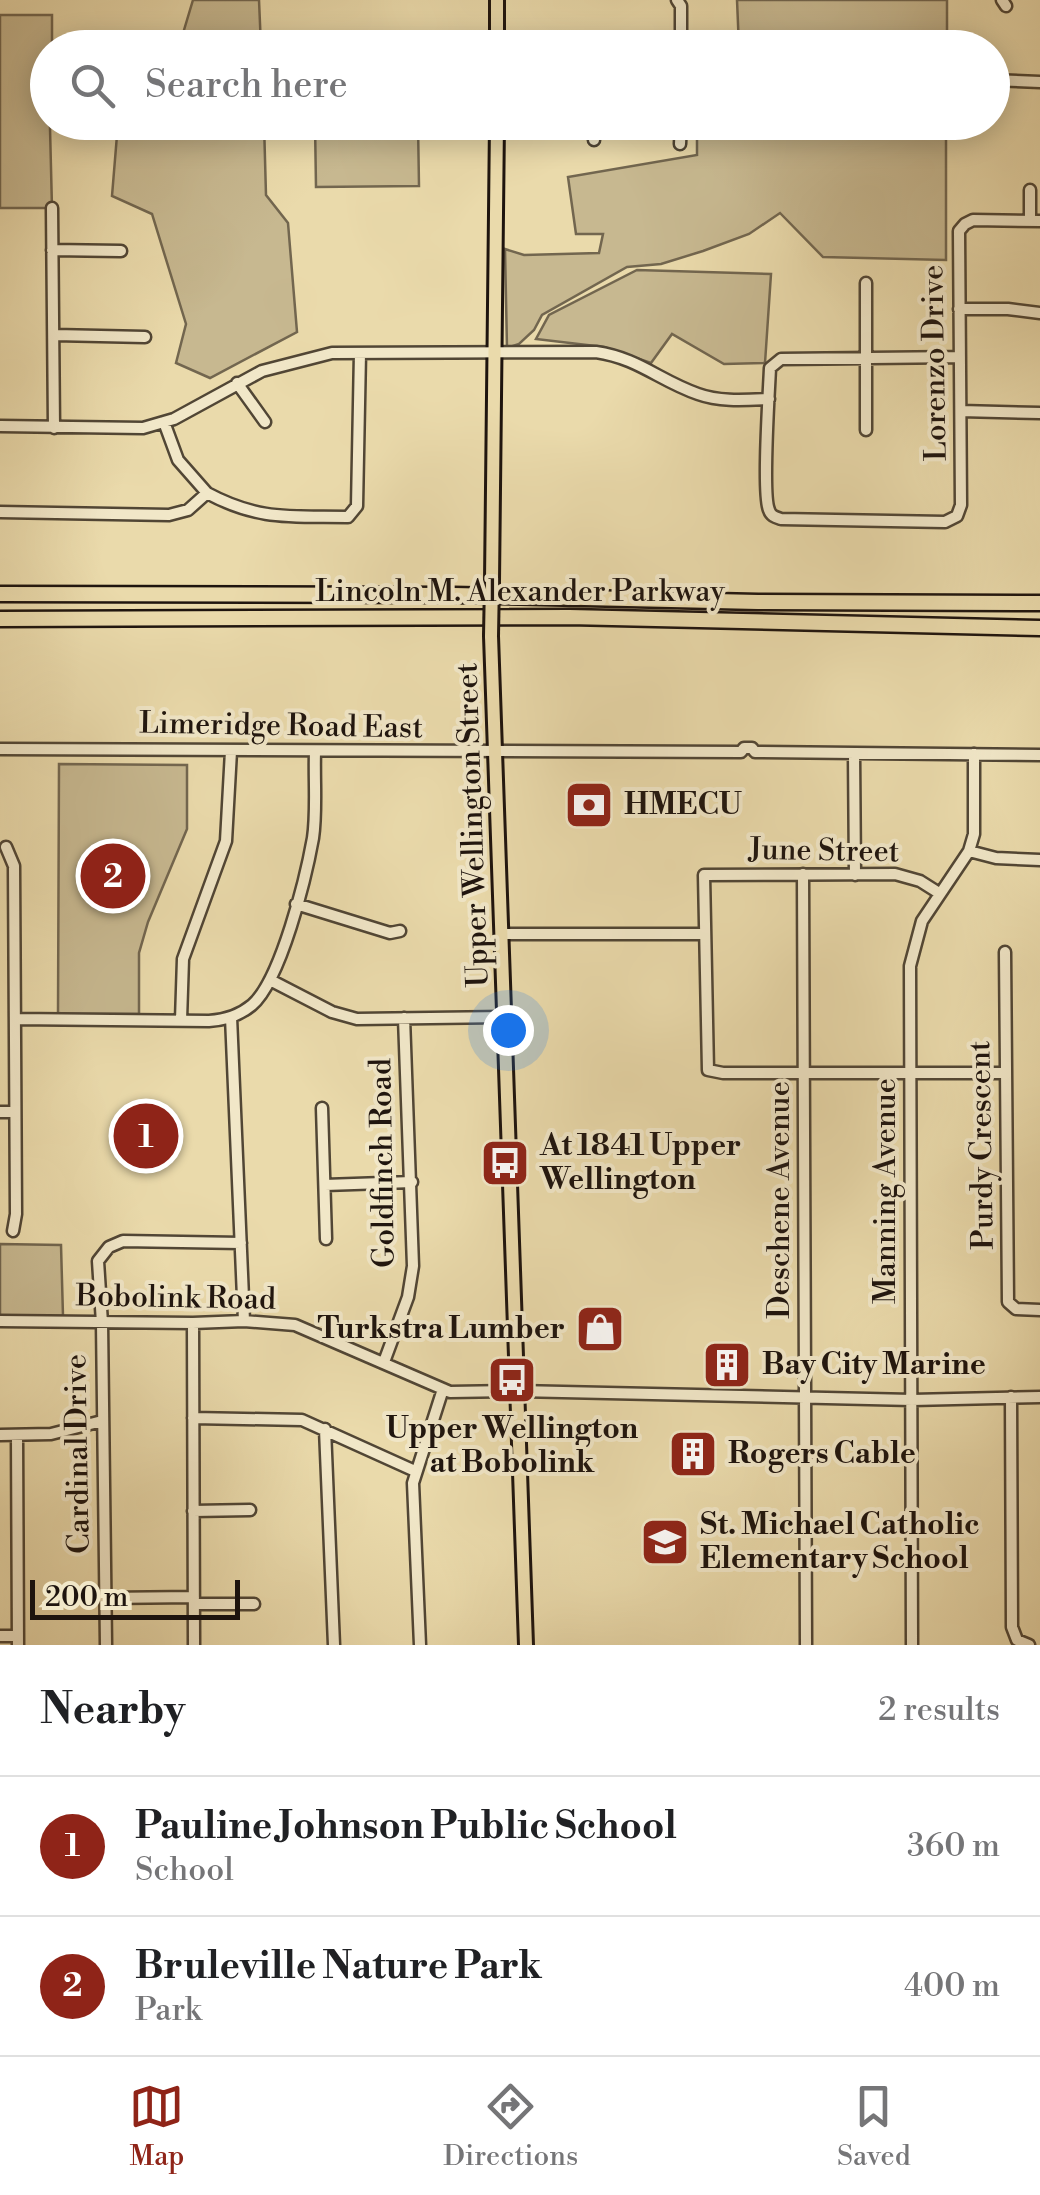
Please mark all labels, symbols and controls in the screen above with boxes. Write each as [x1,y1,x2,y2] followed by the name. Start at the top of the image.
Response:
[30,30,1010,140] search box
[65,58,120,113] icon: search
[145,62,348,109] text: Search here
[914,265,956,461] street label: Lorenzo Drive
[315,573,725,611] street label: Lincoln M. Alexander Parkway
[448,662,498,988] street label: Upper Wellington Street
[139,705,424,747] street label: Limeridge Road East
[563,779,615,831] bank icon: HMECU
[624,786,742,824] place label: HMECU
[747,831,900,871] street label: June Street
[80,838,146,914] pin: 2
[483,1005,534,1056] your location
[961,1040,1003,1250] street label: Purdy Crescent
[362,1058,404,1268] street label: Goldfinch Road
[867,1078,905,1304] street label: Manning Avenue
[761,1081,799,1319] street label: Deschene Avenue
[114,1098,178,1174] pin: 1
[539,1127,741,1199] place label: At 1841 Upper Wellington
[479,1137,531,1189] bus stop icon: At 1841 Upper Wellington
[75,1277,276,1319] street label: Bobolink Road
[574,1303,626,1355] shop icon: Turkstra Lumber
[317,1310,565,1348] place label: Turkstra Lumber
[701,1339,753,1391] building icon: Bay City Marine
[762,1346,986,1384] place label: Bay City Marine
[57,1354,99,1554] street label: Cardinal Drive
[486,1354,538,1406] bus stop icon: Upper Wellington at Bobolink
[386,1410,639,1482] place label: Upper Wellington at Bobolink
[667,1428,719,1480] building icon: Rogers Cable
[728,1435,916,1473] place label: Rogers Cable
[700,1506,980,1578] place label: St. Michael Catholic Elementary School
[639,1516,691,1568] school or university icon: St. Michael Catholic Elementary School
[30,1575,240,1620] scale bar
[45,1580,128,1615] text: 200 m
[40,1684,185,1737] text: Nearby
[878,1690,1000,1730] text: 2 results
[135,1803,677,1850] text: Pauline Johnson Public School
[65,1826,80,1866] text: 1
[907,1826,1000,1866] text: 360 m
[135,1850,234,1890] text: School
[135,1943,542,1990] text: Bruleville Nature Park
[62,1966,83,2006] text: 2
[904,1966,1000,2006] text: 400 m
[135,1990,202,2030] text: Park
[129,2079,184,2174] tab: Map
[443,2079,578,2174] tab: Directions
[837,2079,911,2174] tab: Saved

